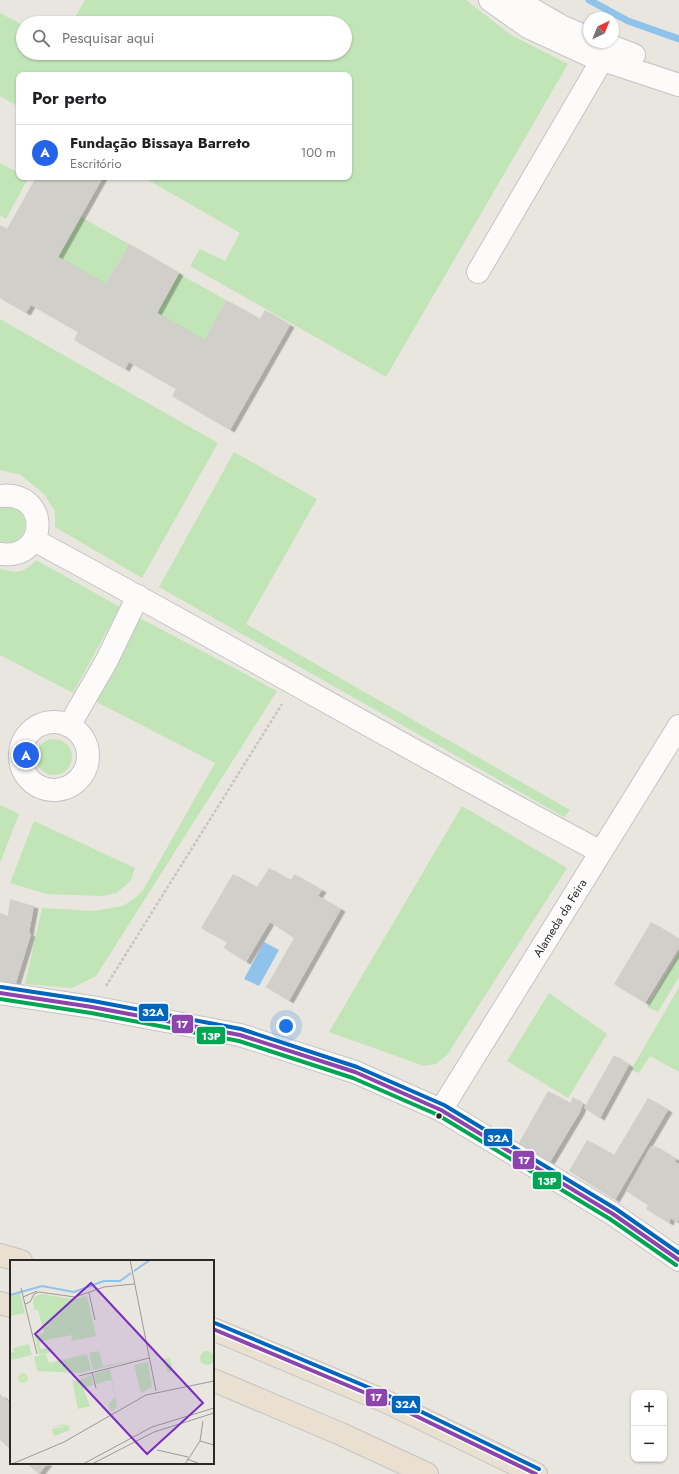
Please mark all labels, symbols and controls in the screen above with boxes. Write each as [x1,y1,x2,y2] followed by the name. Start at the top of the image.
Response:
[583,12,619,48] north arrow
[16,16,352,60] search box
[30,27,52,49] icon: search
[62,27,154,49] text: Pesquisar aqui
[32,86,107,110] text: Por perto
[70,132,250,154] text: Fundação Bissaya Barreto
[40,143,50,162] text: A
[301,143,336,162] text: 100 m
[70,154,122,173] text: Escritório
[13,740,39,770] pin: A
[529,875,591,961] street label: Alameda da Feira
[138,1003,169,1022] line badge: 32A
[142,1004,165,1020] text: 32A
[171,1014,194,1034] line badge: 17
[176,1016,188,1032] text: 17
[276,1016,296,1036] your location
[196,1026,226,1045] line badge: 13P
[201,1028,221,1044] text: 13P
[434,1111,444,1121] unlabelled marker
[483,1128,513,1147] line badge: 32A
[487,1130,510,1146] text: 32A
[512,1150,535,1170] line badge: 17
[518,1152,530,1168] text: 17
[532,1171,562,1190] line badge: 13P
[537,1173,557,1189] text: 13P
[10,1260,214,1464] inset map
[365,1388,388,1407] line badge: 17
[370,1389,382,1405] text: 17
[631,1390,667,1462] map controls
[631,1390,667,1426] button: +
[391,1395,421,1414] line badge: 32A
[395,1396,418,1412] text: 32A
[631,1426,667,1462] button: −

